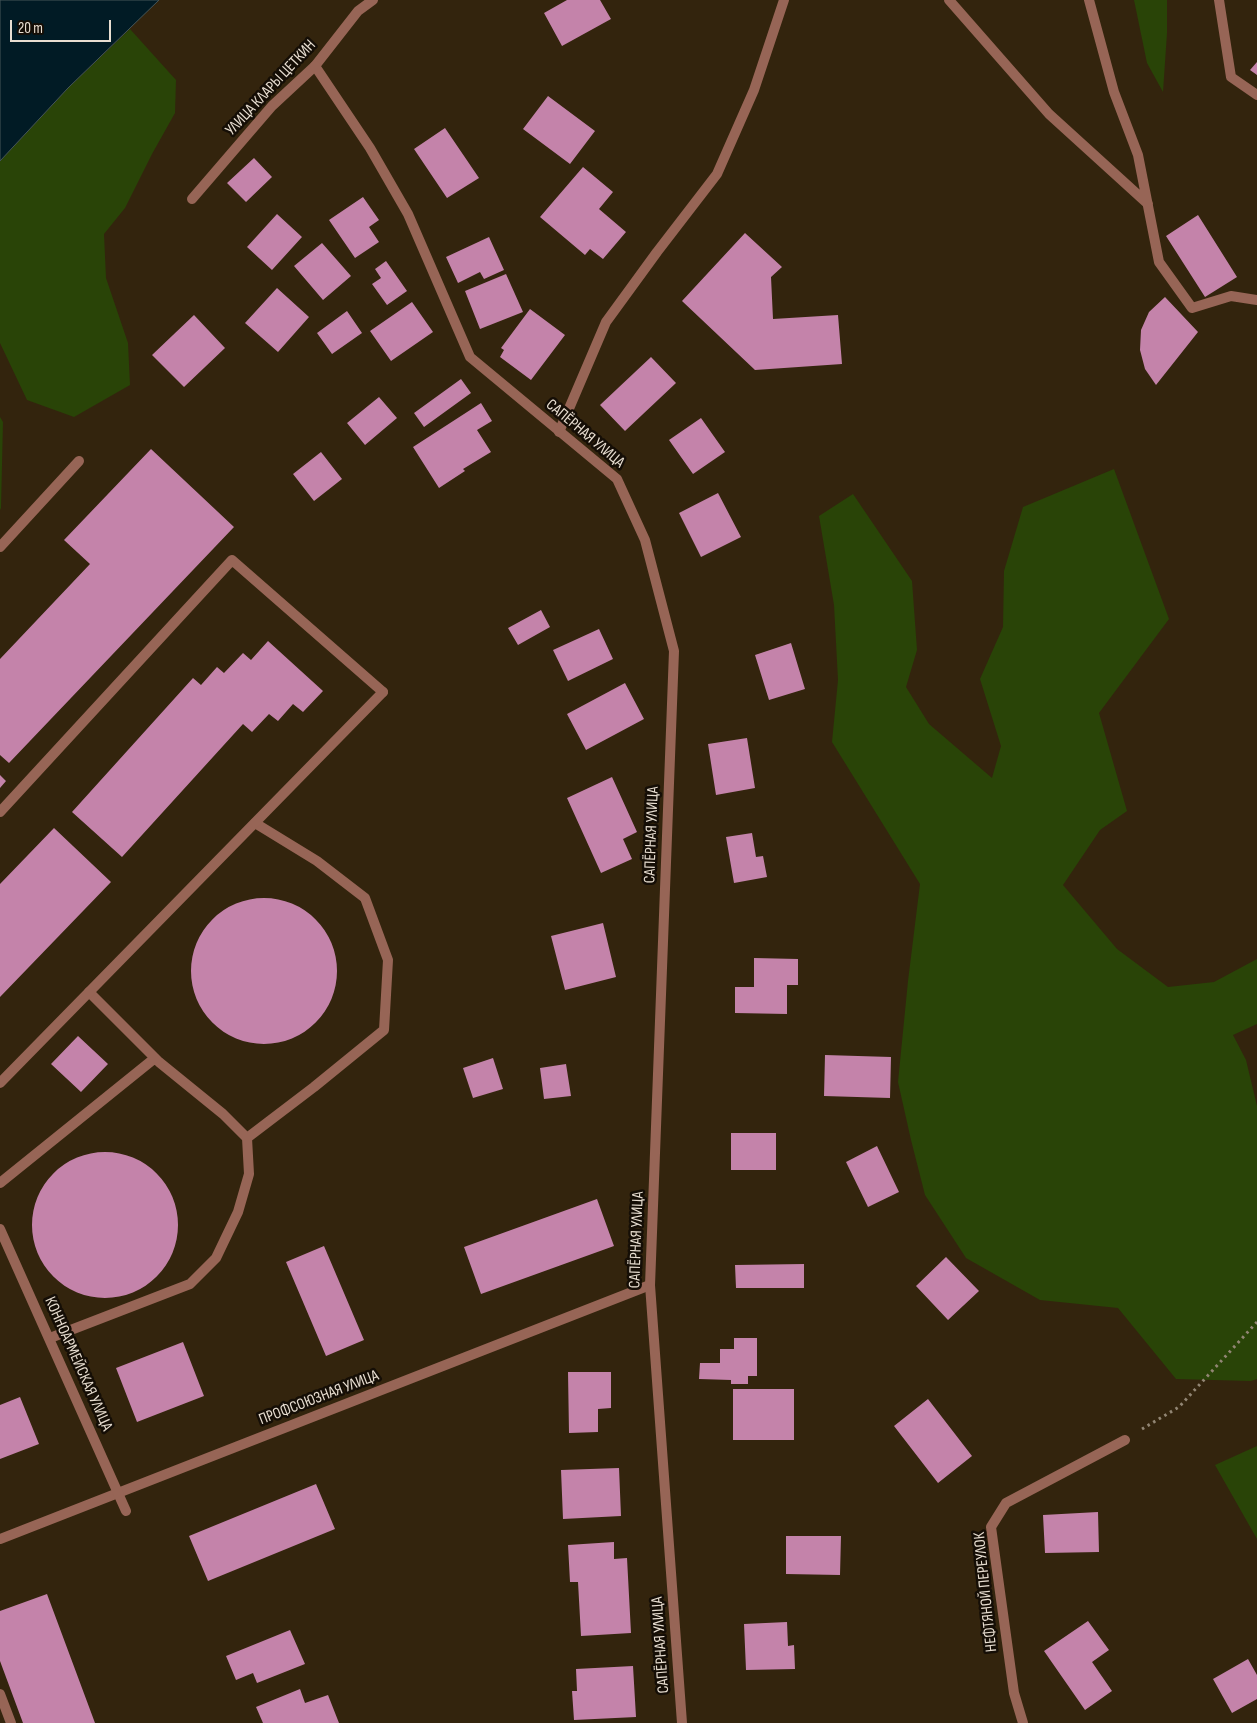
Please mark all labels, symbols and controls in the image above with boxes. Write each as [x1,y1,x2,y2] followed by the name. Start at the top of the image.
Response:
[12,10,114,42] scale bar
[18,19,43,38] text: 20 m
[222,36,320,140] street label: УЛИЦА КЛАРЫ ЦЕТКИН
[542,395,628,473] street label: САПЁРНАЯ УЛИЦА
[641,786,663,884] street label: САПЁРНАЯ УЛИЦА
[626,1191,648,1289] street label: САПЁРНАЯ УЛИЦА
[40,1294,116,1434] street label: КОННОАРМЕЙСКАЯ УЛИЦА
[256,1366,382,1430] street label: ПРОФСОЮЗНАЯ УЛИЦА
[970,1531,1002,1653] street label: НЕФТЯНОЙ ПЕРЕУЛОК
[648,1596,674,1694] street label: САПЁРНАЯ УЛИЦА

